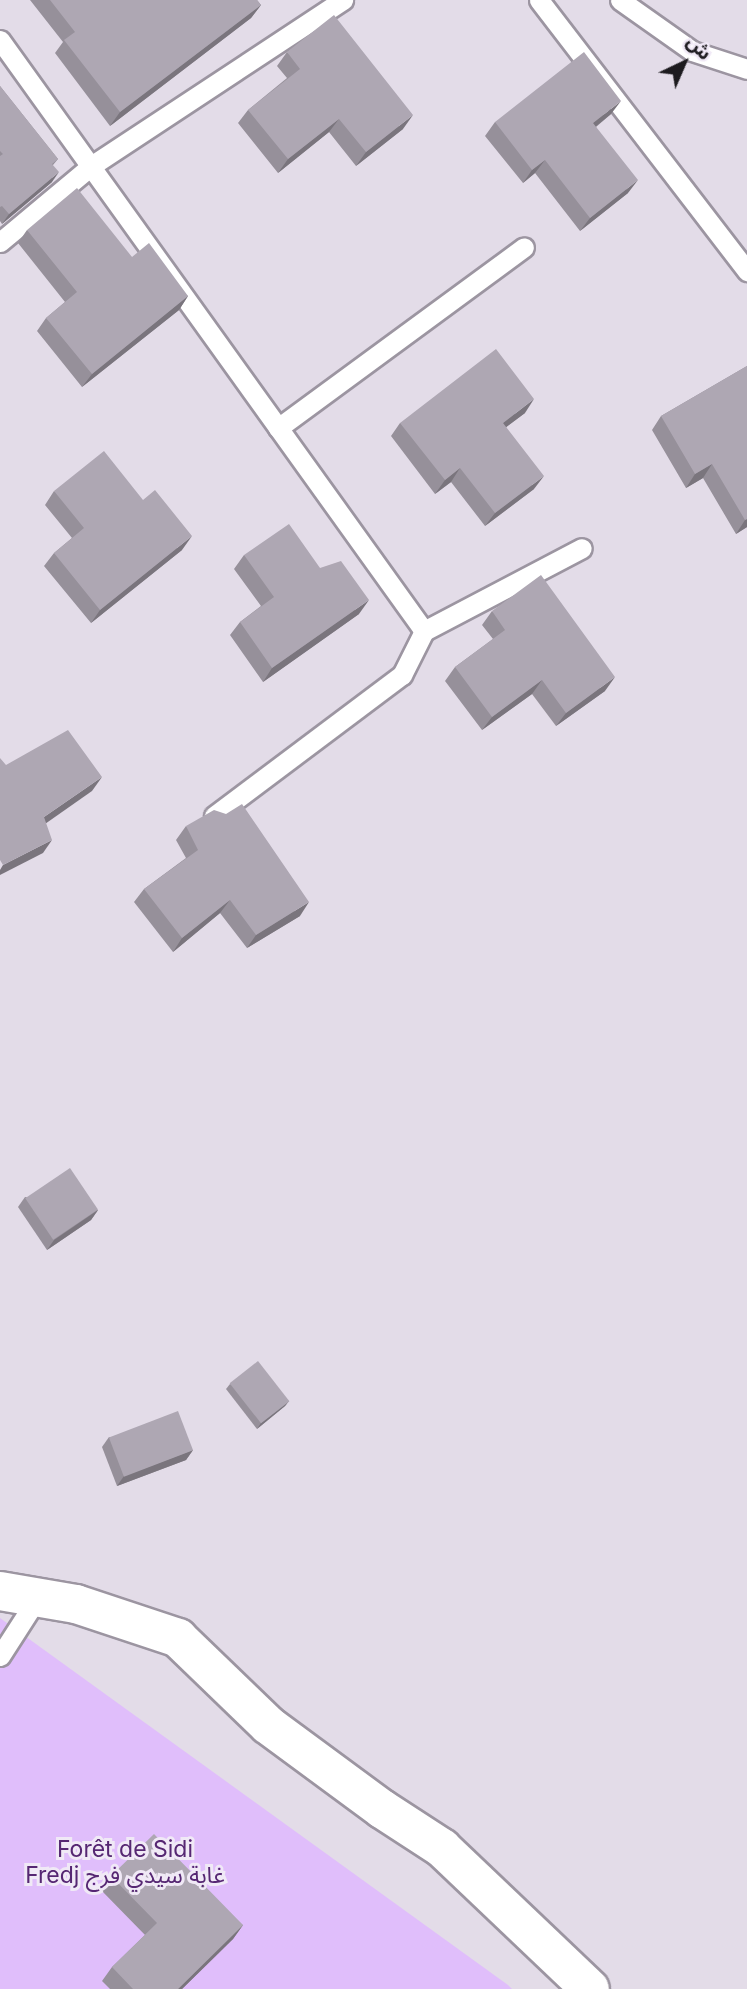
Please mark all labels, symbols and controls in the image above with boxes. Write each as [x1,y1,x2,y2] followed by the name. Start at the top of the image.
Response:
[649,28,719,98] north arrow
[682,30,716,65] text: ش
[25,1835,225,1889] park label: Forêt de Sidi Fredj غابة سيدي فرج

